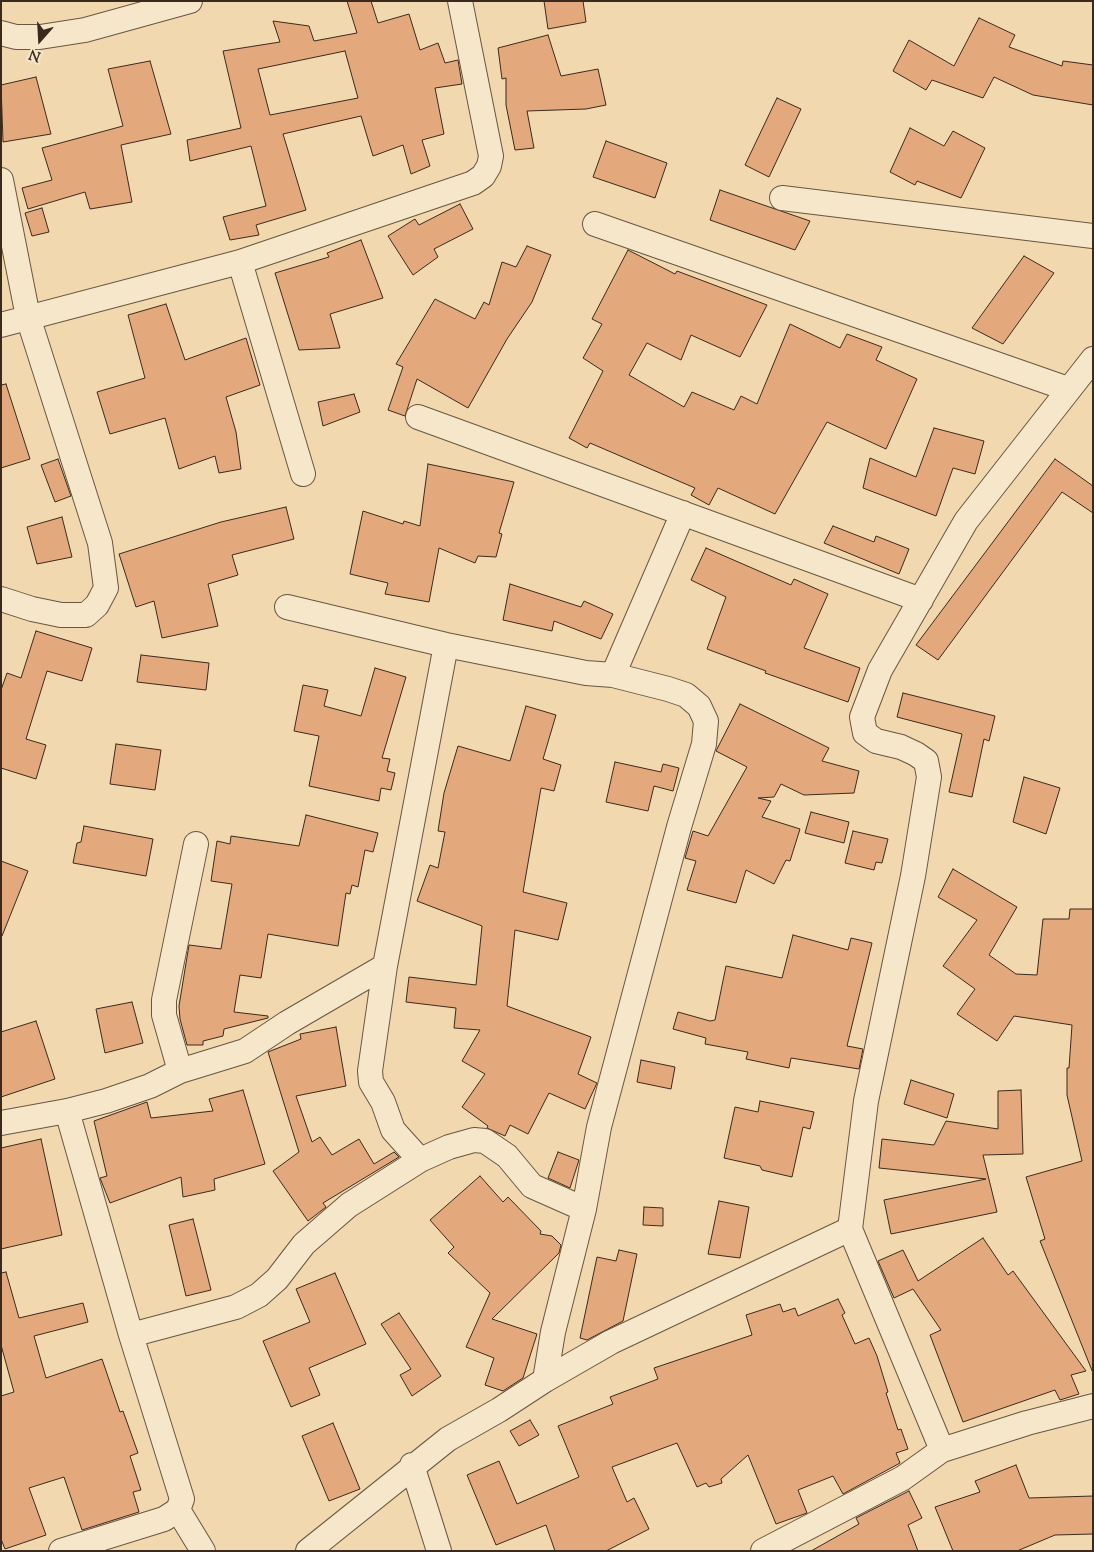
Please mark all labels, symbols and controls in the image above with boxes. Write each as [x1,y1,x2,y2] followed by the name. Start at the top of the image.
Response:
[15,15,65,65] north arrow
[27,43,44,65] text: N

